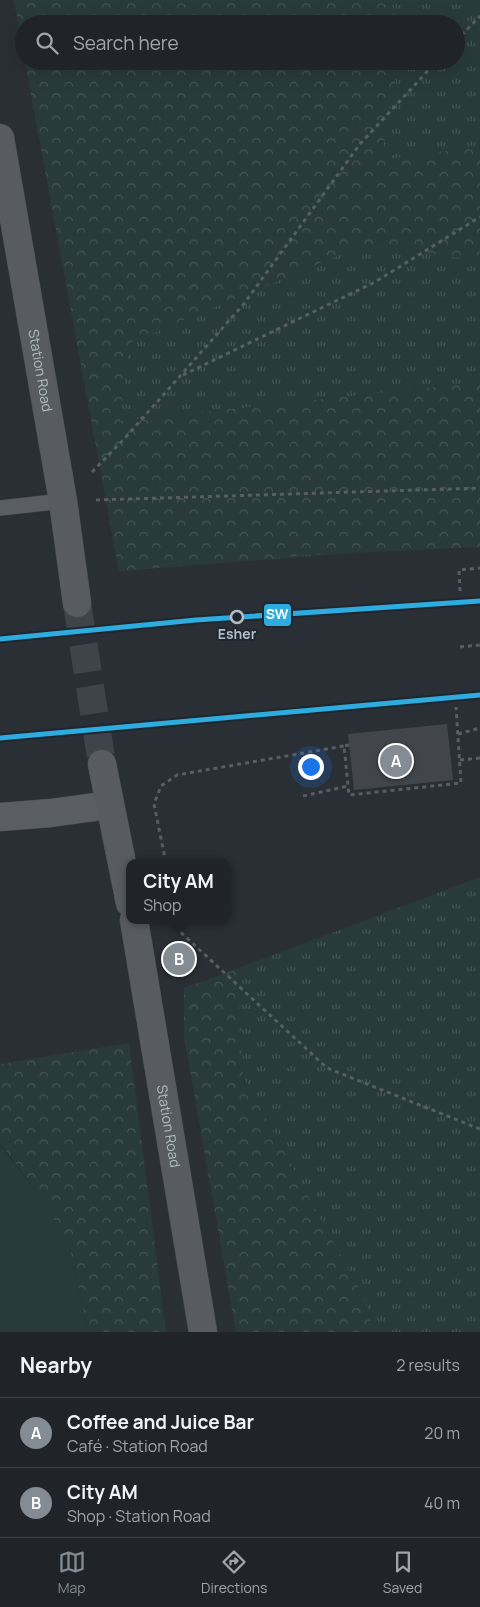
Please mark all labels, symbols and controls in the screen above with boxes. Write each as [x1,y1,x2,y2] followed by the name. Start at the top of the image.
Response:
[15,15,465,70] search box
[33,29,61,57] icon: search
[73,30,179,56] text: Search here
[24,328,57,413] street label: Station Road
[263,603,292,627] line badge: SW
[266,604,289,623] text: SW
[230,610,244,624] marker: Esher
[218,624,257,643] place label: Esher
[380,742,412,780] pin: A
[298,754,324,780] your location
[126,859,231,924] popup
[143,868,214,894] text: City AM
[143,894,181,916] text: Shop
[163,940,195,978] pin: B
[153,1083,185,1169] street label: Station Road
[20,1351,92,1379] text: Nearby
[396,1354,460,1376] text: 2 results
[67,1409,254,1435] text: Coffee and Juice Bar
[31,1422,41,1444] text: A
[424,1422,460,1444] text: 20 m
[67,1435,208,1457] text: Café · Station Road
[67,1479,138,1505] text: City AM
[31,1492,41,1514] text: B
[424,1492,460,1514] text: 40 m
[67,1505,211,1527] text: Shop · Station Road
[58,1548,86,1597] tab: Map
[201,1548,267,1597] tab: Directions
[383,1548,422,1597] tab: Saved

